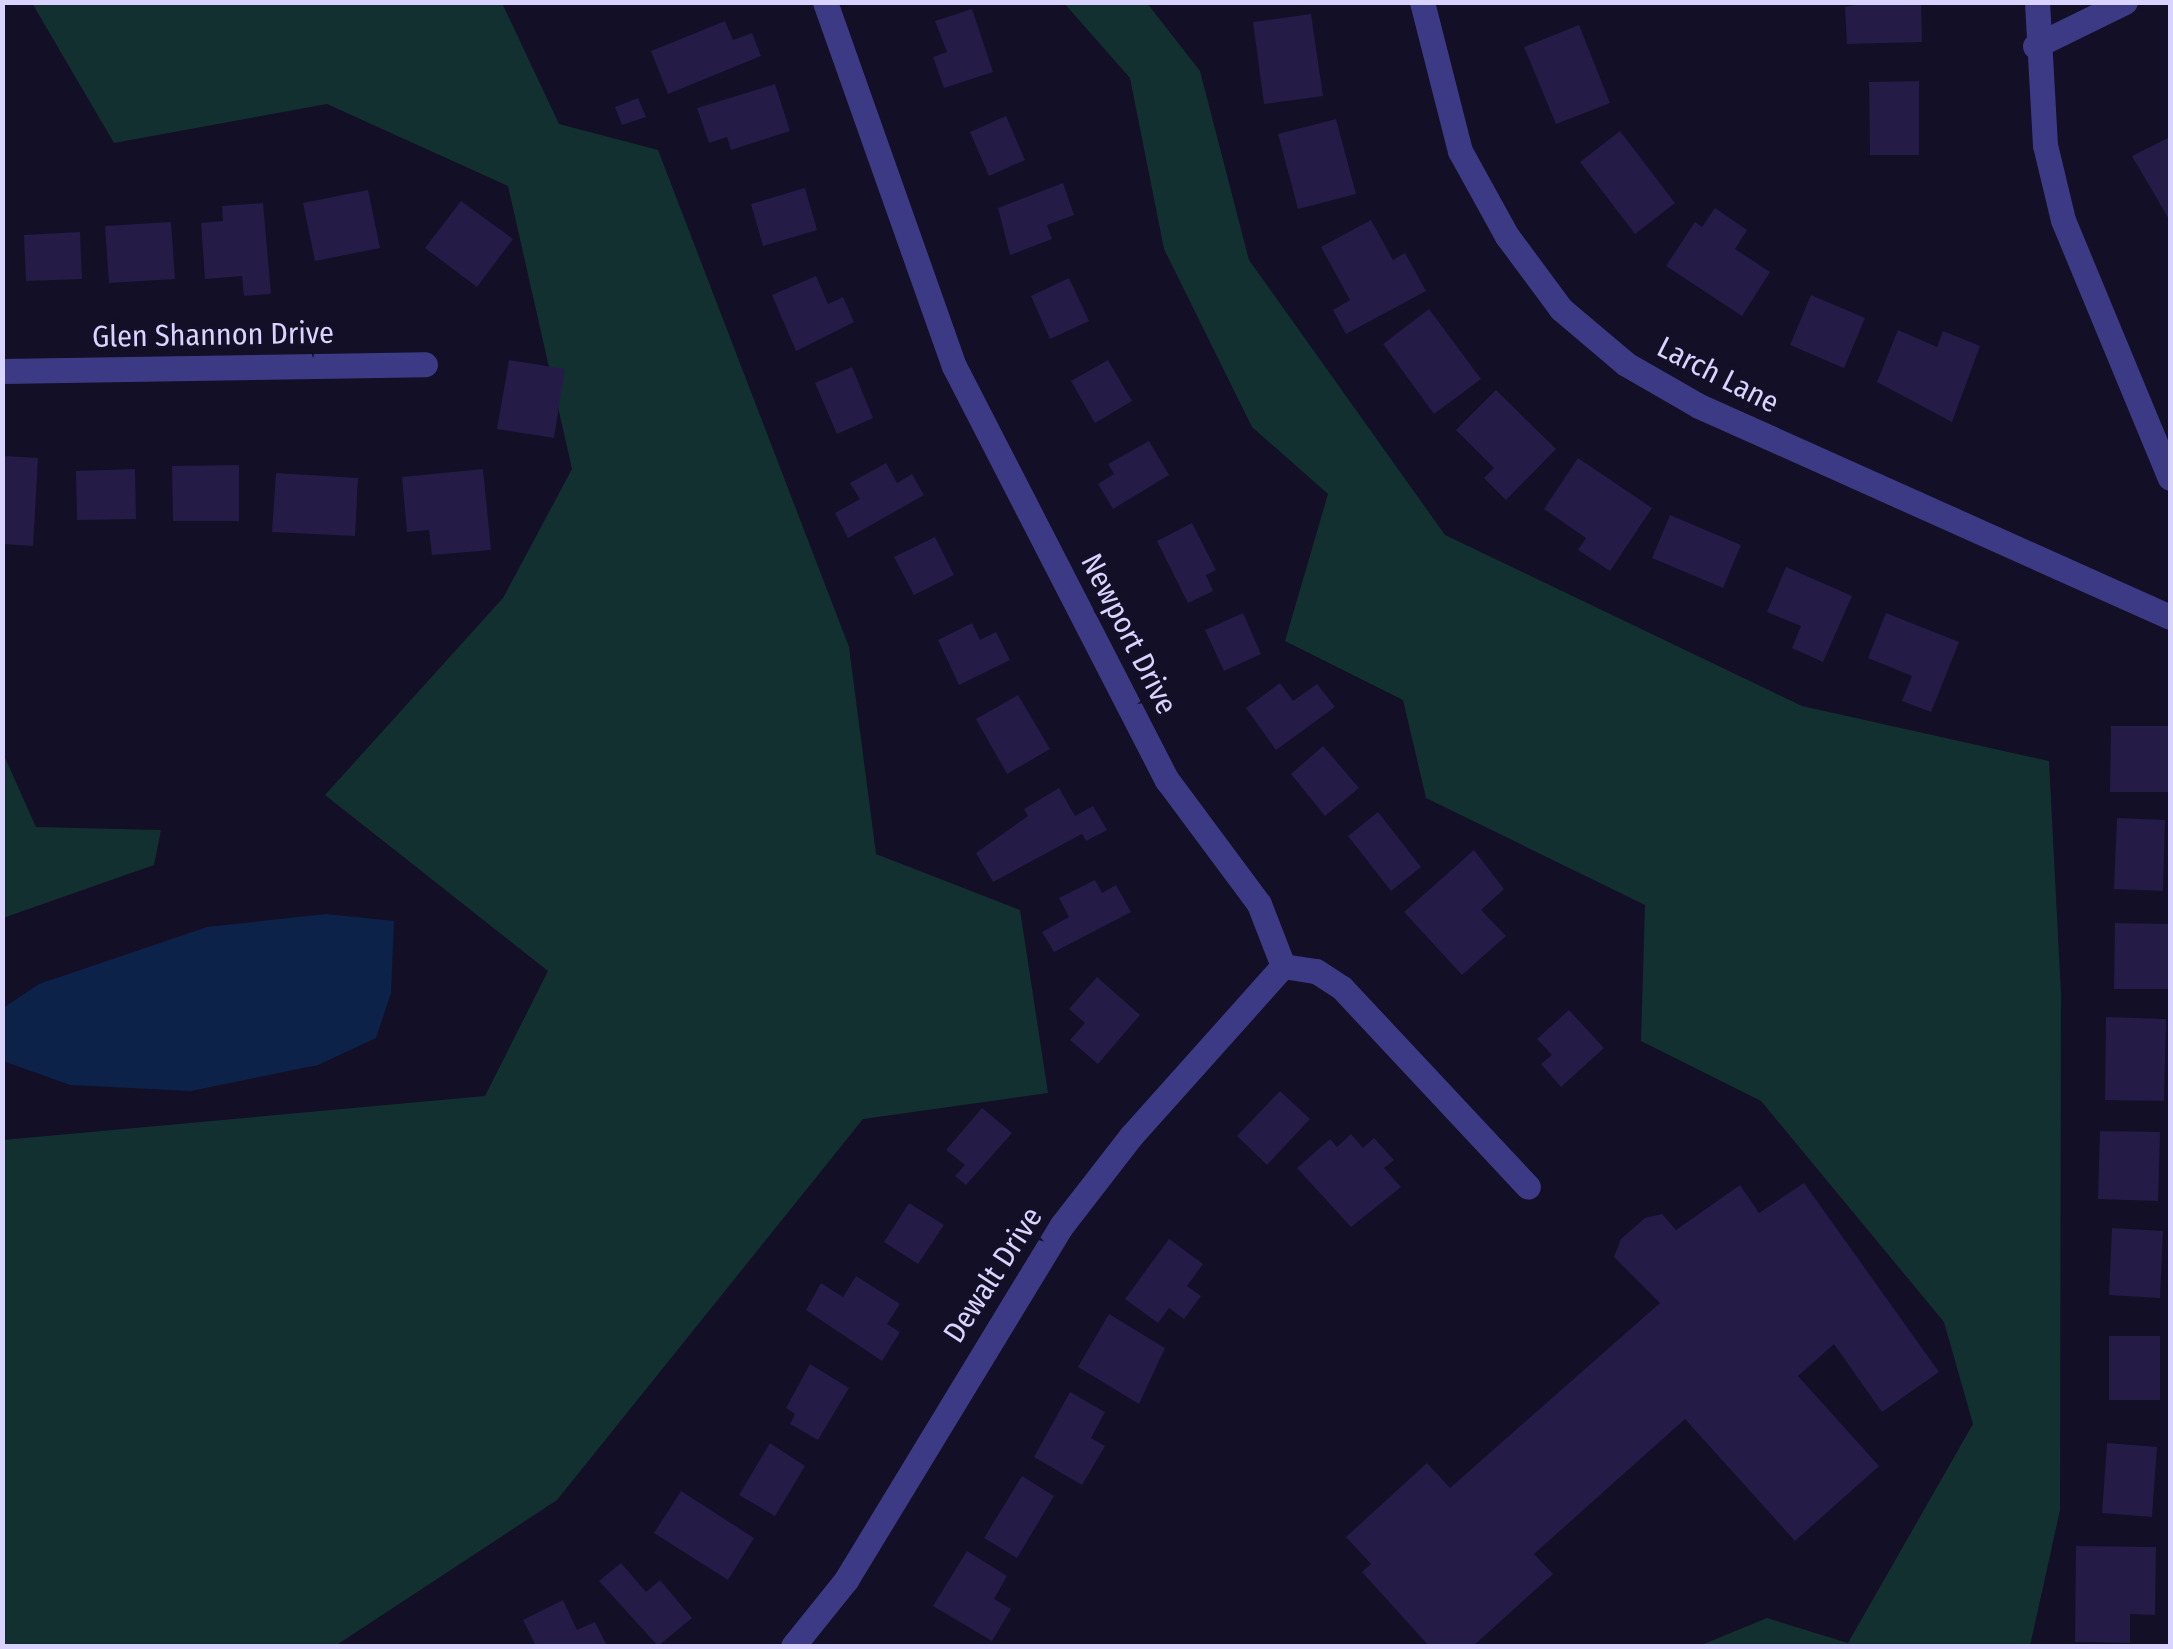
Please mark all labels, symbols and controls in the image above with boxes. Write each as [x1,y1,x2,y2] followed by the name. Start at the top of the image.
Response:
[92,315,334,355] street label: Glen Shannon Drive
[1651,329,1785,421] street label: Larch Lane
[1073,548,1185,720] street label: Newport Drive
[936,1201,1050,1349] street label: Dewalt Drive

